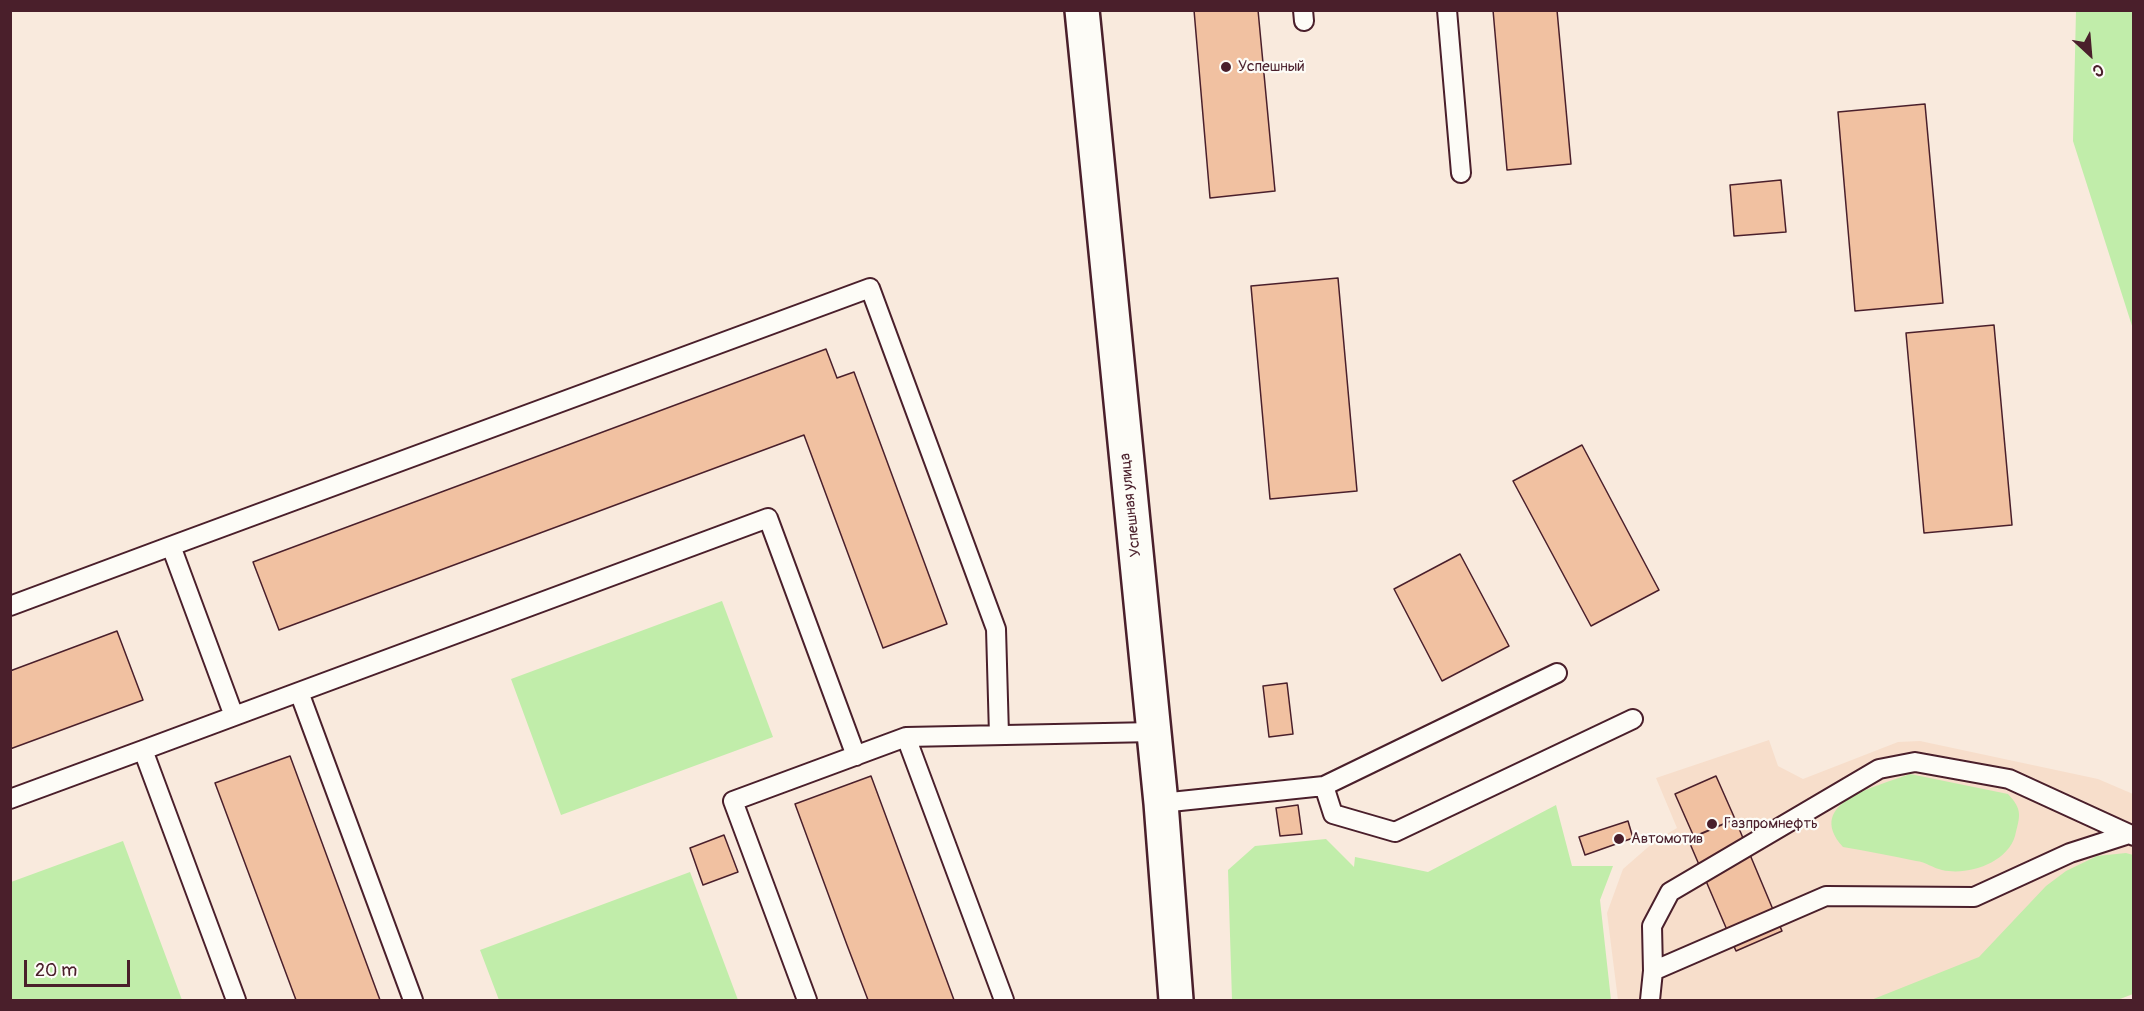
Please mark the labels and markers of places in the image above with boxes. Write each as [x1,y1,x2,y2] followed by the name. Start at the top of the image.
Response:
[1238,58,1305,76] place label: Успешный
[1219,60,1233,74] marker: Успешный
[1724,815,1818,833] place label: Газпромнефть
[1705,817,1719,831] marker: Газпромнефть
[1631,830,1703,848] place label: Автомотив
[1612,832,1626,846] marker: Автомотив

